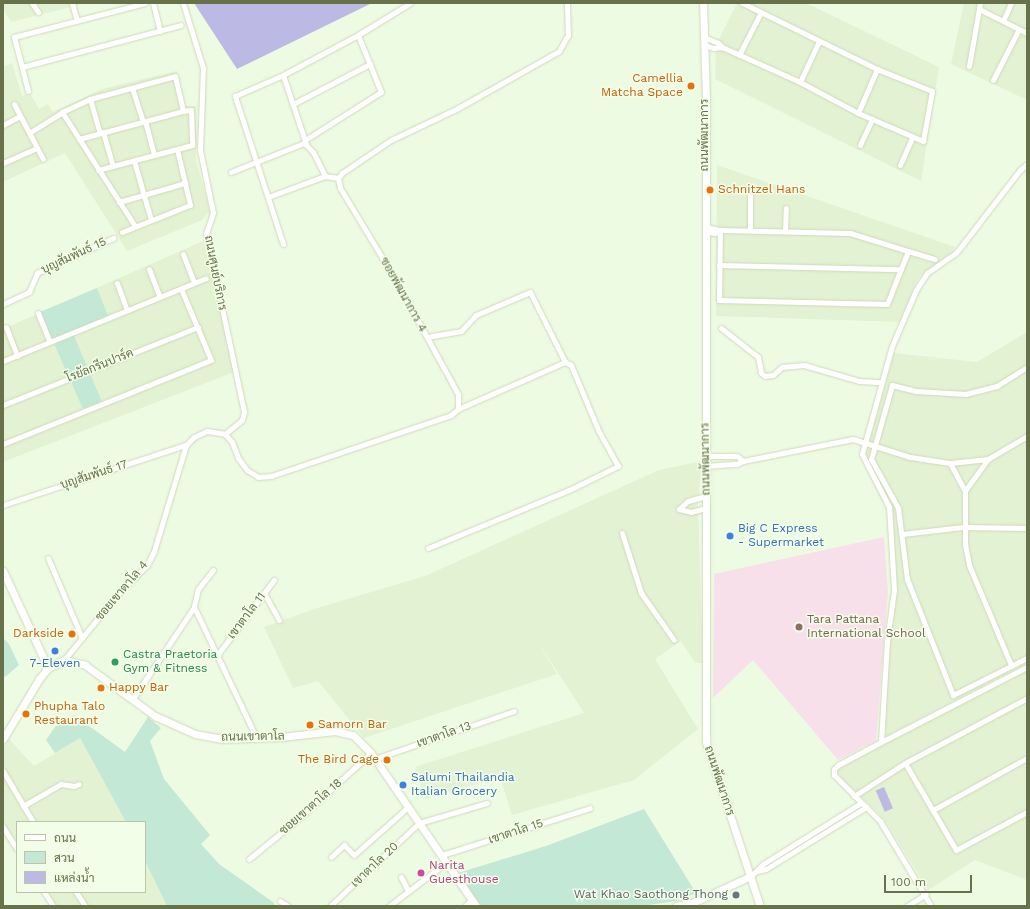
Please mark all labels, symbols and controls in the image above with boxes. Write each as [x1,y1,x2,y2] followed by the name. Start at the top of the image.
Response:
[601,72,683,100] place label: Camellia Matcha Space
[686,81,696,91] marker: Camellia Matcha Space
[698,99,712,171] street label: ถนนพัฒนาการ
[718,183,806,197] place label: Schnitzel Hans
[705,185,715,195] marker: Schnitzel Hans
[201,234,229,312] street label: ถนนศูนย์บริการ
[39,235,109,277] street label: บุญสัมพันธ์ 15
[377,255,429,335] street label: ซอยพัฒนาการ 4
[64,346,136,386] street label: โรยัลกรีนปาร์ค
[698,422,714,496] street label: ถนนพัฒนาการ
[58,457,130,493] street label: บุญสัมพันธ์ 17
[738,522,824,550] place label: Big C Express - Supermarket
[725,531,735,541] marker: Big C Express - Supermarket
[93,558,151,624] street label: ซอยเขาตาโล 4
[225,590,269,642] street label: เขาตาโล 11
[807,613,926,641] place label: Tara Pattana International School
[794,622,804,632] marker: Tara Pattana International School
[13,627,64,641] place label: Darkside
[67,629,77,639] marker: Darkside
[50,646,60,656] marker: 7-Eleven
[123,648,218,676] place label: Castra Praetoria Gym & Fitness
[30,657,80,671] place label: 7-Eleven
[110,657,120,667] marker: Castra Praetoria Gym & Fitness
[109,681,169,695] place label: Happy Bar
[96,683,106,693] marker: Happy Bar
[34,700,106,728] place label: Phupha Talo Restaurant
[21,709,31,719] marker: Phupha Talo Restaurant
[318,718,387,732] place label: Samorn Bar
[415,719,473,751] street label: เขาตาโล 13
[305,720,315,730] marker: Samorn Bar
[221,729,285,745] street label: ถนนเขาตาโล
[701,744,737,818] street label: ถนนพัฒนาการ
[298,753,379,767] place label: The Bird Cage
[382,755,392,765] marker: The Bird Cage
[411,771,515,799] place label: Salumi Thailandia Italian Grocery
[277,776,345,838] street label: ซอยเขาตาโล 18
[398,780,408,790] marker: Salumi Thailandia Italian Grocery
[487,816,545,848] street label: เขาตาโล 15
[16,821,146,893] legend
[54,831,76,845] text: ถนน
[348,839,402,891] street label: เขาตาโล 20
[54,851,75,865] text: สวน
[429,859,499,887] place label: Narita Guesthouse
[886,867,974,893] scale bar
[416,868,426,878] marker: Narita Guesthouse
[54,871,94,885] text: แหล่งน้ำ
[891,875,926,889] text: 100 m
[573,888,728,902] place label: Wat Khao Saothong Thong
[731,890,741,900] marker: Wat Khao Saothong Thong

